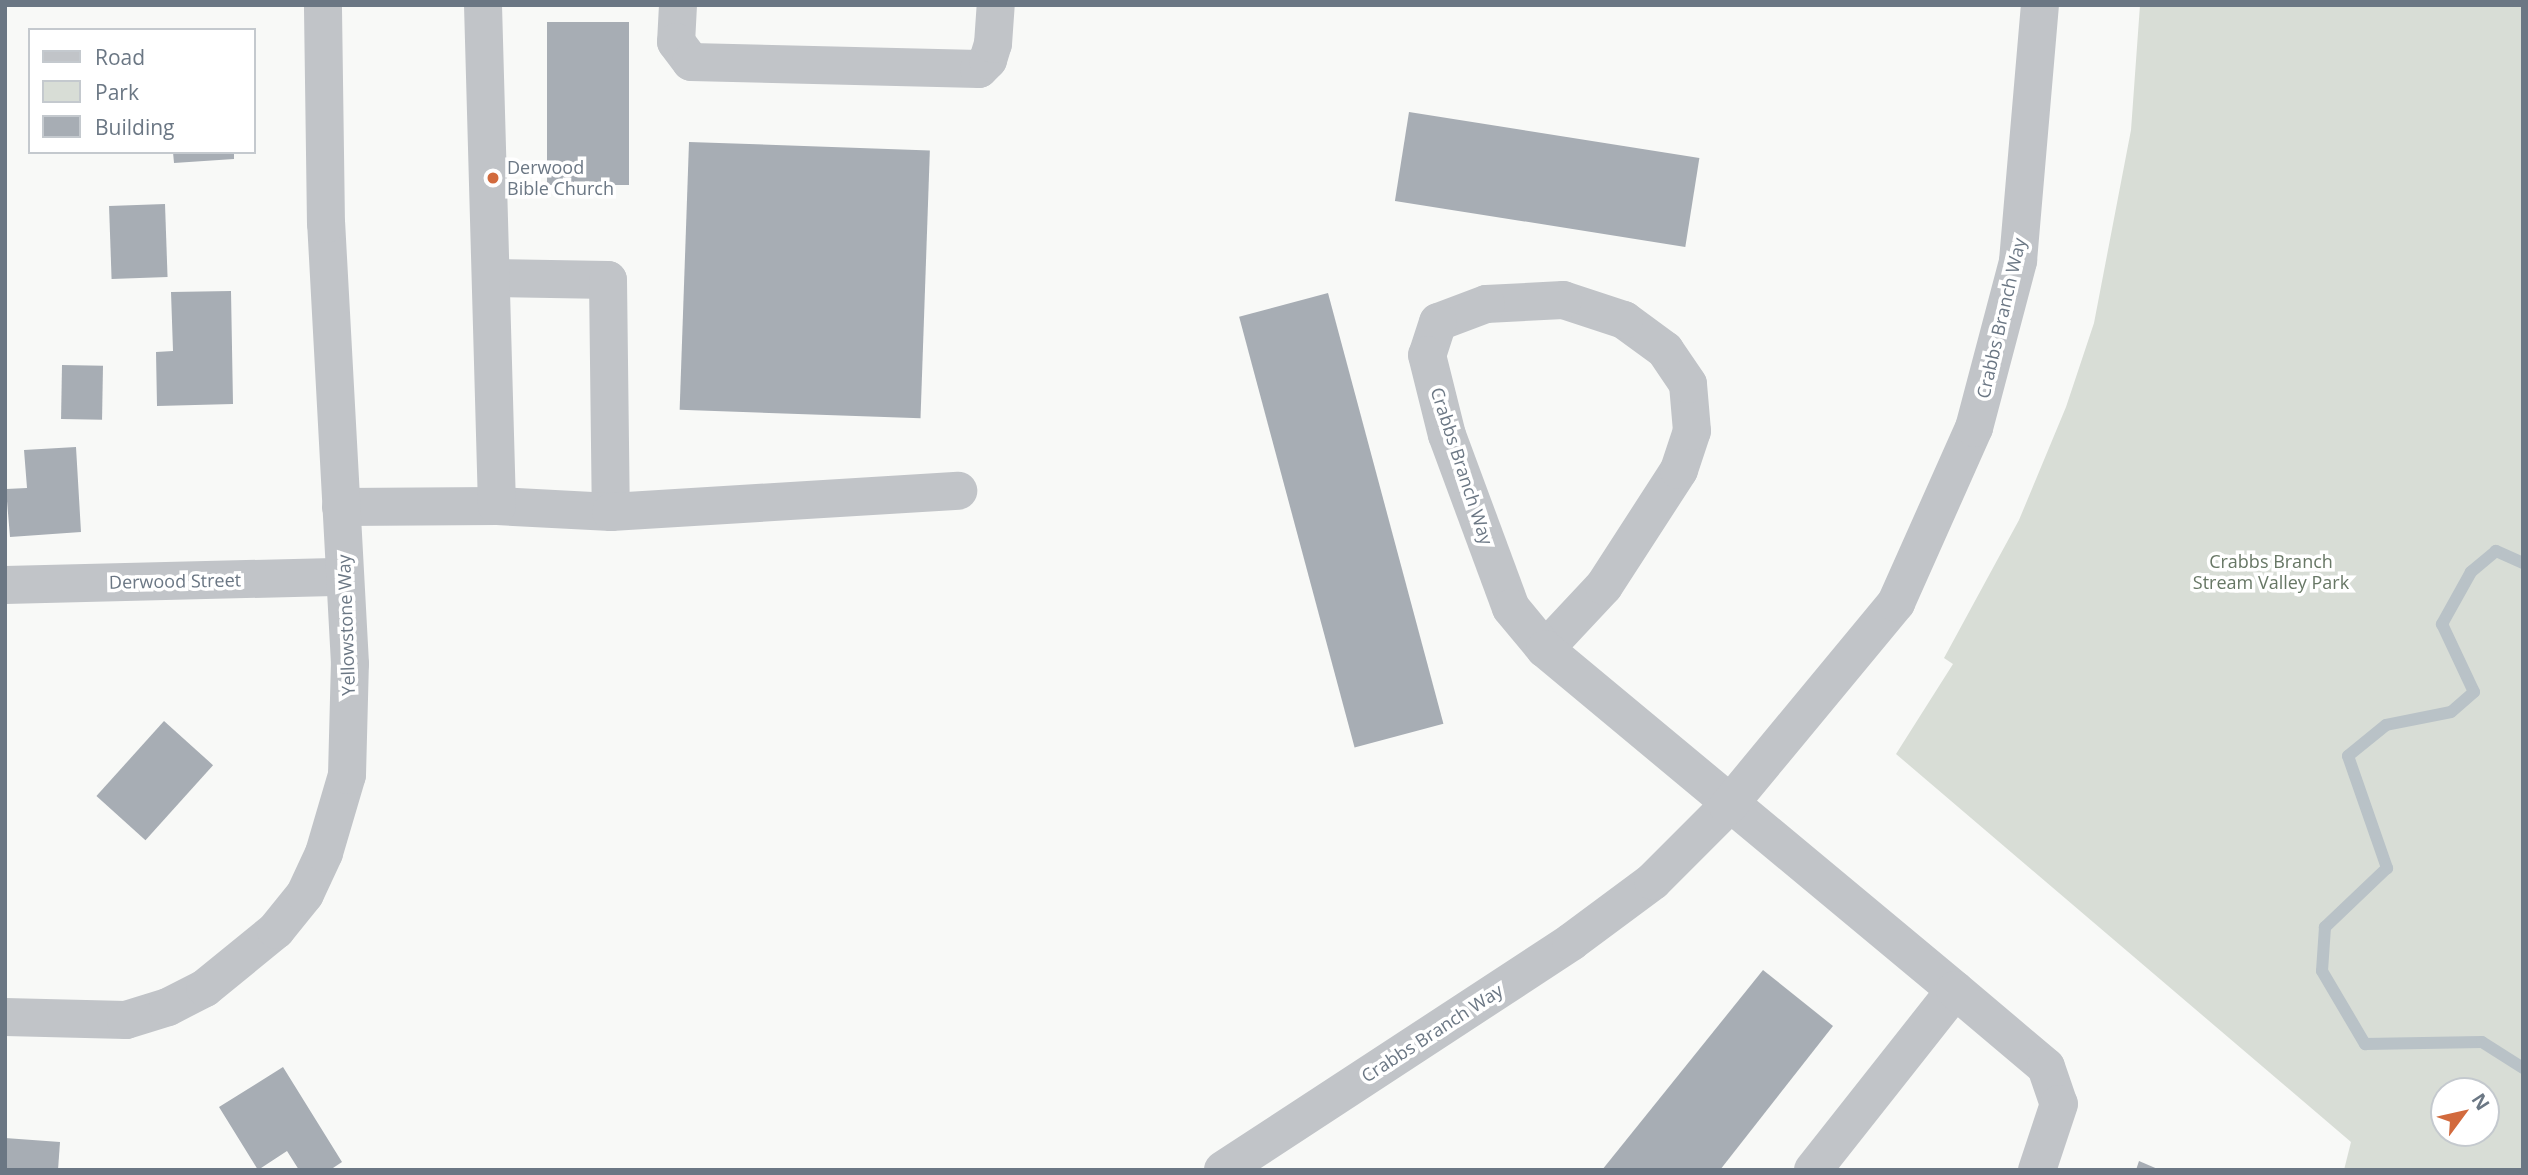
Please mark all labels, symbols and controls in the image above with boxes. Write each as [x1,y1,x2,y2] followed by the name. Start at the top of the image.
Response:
[28,28,256,154] legend
[95,43,145,71] text: Road
[95,78,139,106] text: Park
[95,113,174,141] text: Building
[507,157,614,200] place label: Derwood Bible Church
[485,170,501,186] marker: Derwood Bible Church
[1972,236,2030,400] street label: Crabbs Branch Way
[1426,385,1498,547] street label: Crabbs Branch Way
[2193,551,2349,594] park label: Crabbs Branch Stream Valley Park
[333,554,359,696] street label: Yellowstone Way
[109,569,241,593] street label: Derwood Street
[1357,979,1507,1087] street label: Crabbs Branch Way
[2430,1077,2500,1147] north arrow
[2466,1088,2496,1115] text: N

